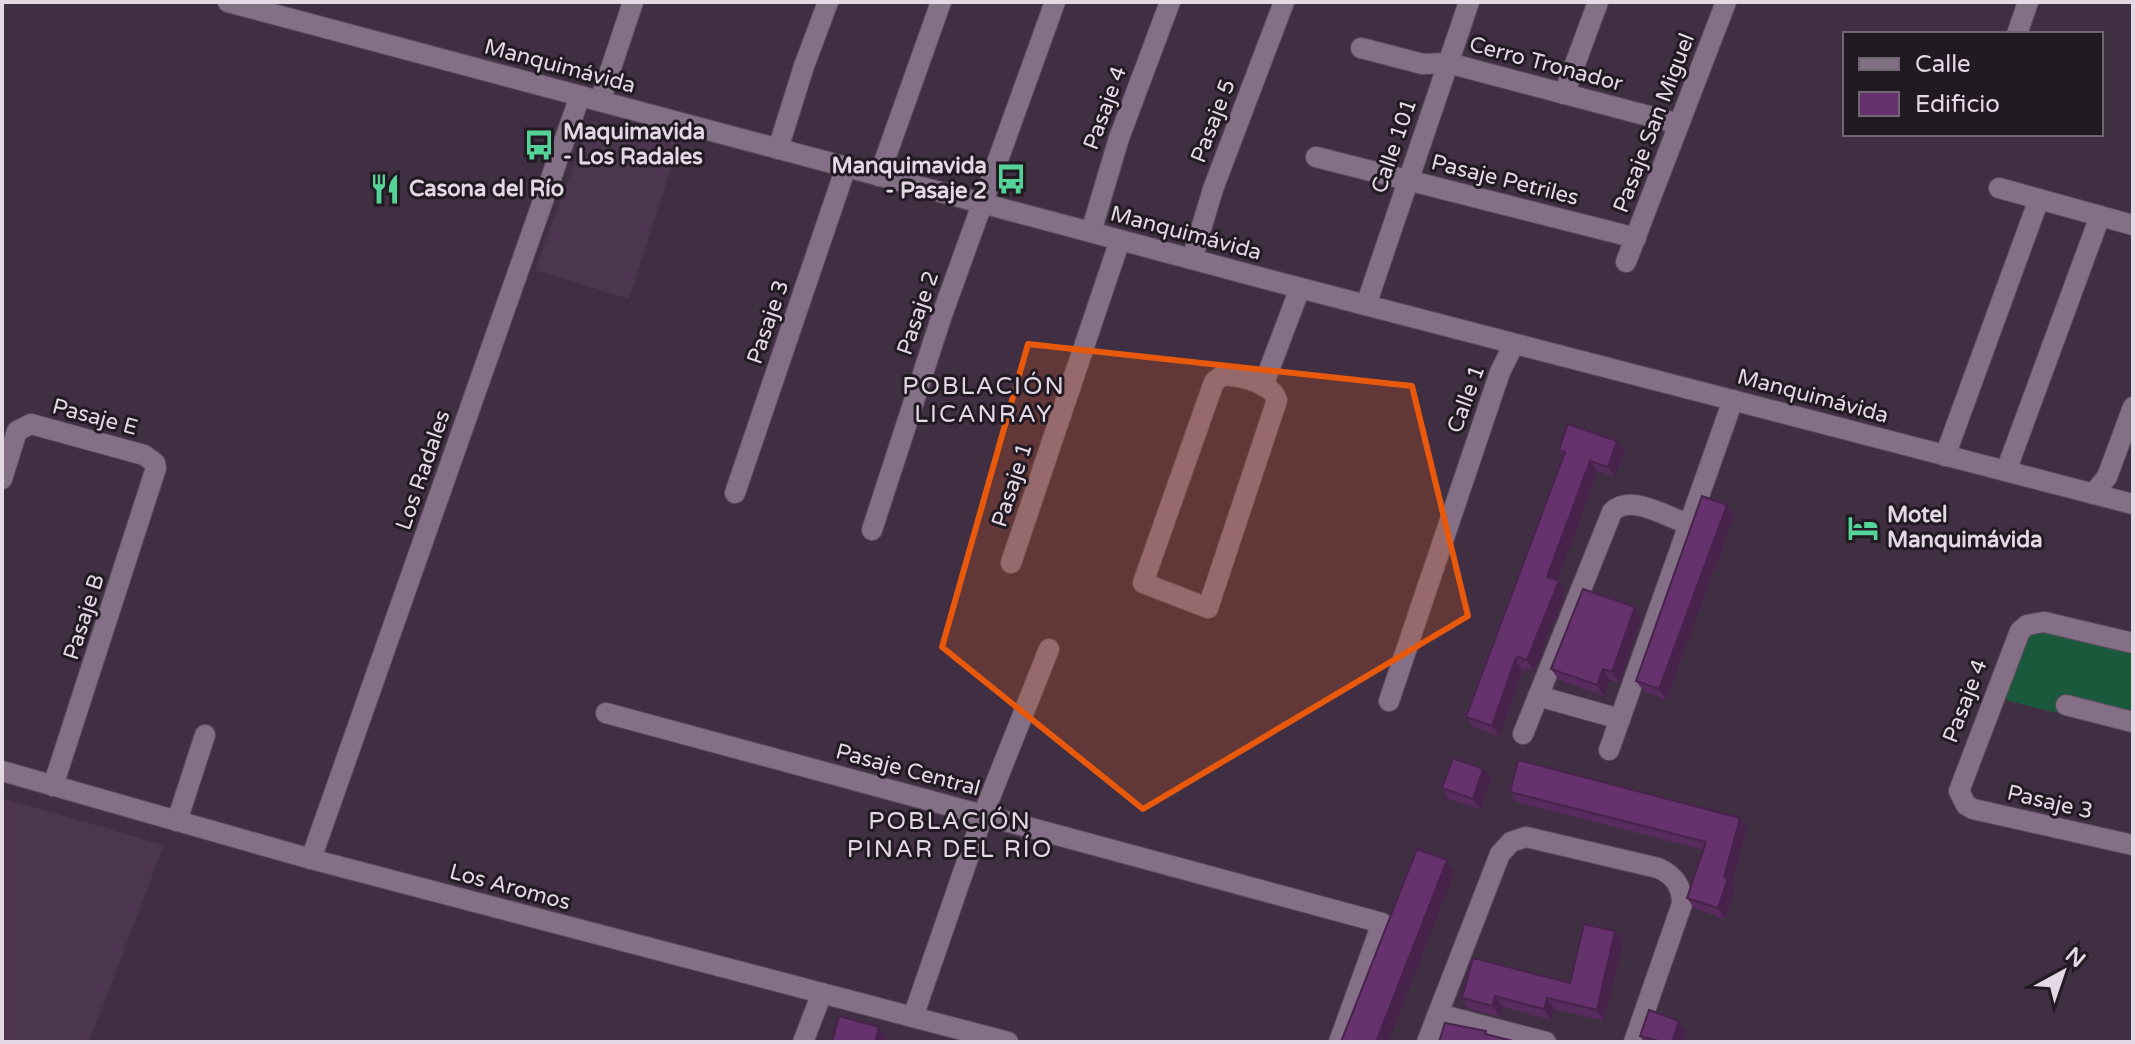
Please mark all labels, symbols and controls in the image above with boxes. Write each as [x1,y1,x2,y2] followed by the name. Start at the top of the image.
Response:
[1608,30,1700,216] street label: Pasaje San Miguel
[1466,31,1626,97] street label: Cerro Tronador
[1843,32,2103,136] legend
[482,33,638,99] street label: Manquimávida
[1915,50,1971,79] text: Calle
[1078,62,1132,153] street label: Pasaje 4
[1185,76,1241,166] street label: Pasaje 5
[1915,90,2000,119] text: Edificio
[1366,95,1422,197] street label: Calle 101
[563,119,705,170] place label: Maquimavida - Los Radales
[522,128,556,162] bus stop icon: Maquimavida - Los Radales
[1429,149,1581,211] street label: Pasaje Petriles
[831,153,987,204] place label: Manquimavida - Pasaje 2
[994,162,1028,196] bus stop icon: Manquimavida - Pasaje 2
[368,172,402,206] restaurant icon: Casona del Río
[409,176,564,202] place label: Casona del Río
[1108,200,1264,266] street label: Manquimávida
[892,268,944,358] street label: Pasaje 2
[742,277,794,367] street label: Pasaje 3
[1442,361,1490,437] street label: Calle 1
[1735,363,1891,429] street label: Manquimávida
[902,371,1066,429] district label: POBLACIÓN LICANRAY
[49,393,141,441] street label: Pasaje E
[390,407,456,533] street label: Los Radales
[986,440,1038,530] street label: Pasaje 1
[1887,502,2043,553] place label: Motel Manquimávida
[1846,511,1880,545] hotel icon: Motel Manquimávida
[58,571,110,663] street label: Pasaje B
[1937,656,1993,746] street label: Pasaje 4
[833,738,983,802] street label: Pasaje Central
[2005,780,2095,824] street label: Pasaje 3
[847,806,1053,864] district label: POBLACIÓN PINAR DEL RÍO
[447,858,573,916] street label: Los Aromos
[2023,932,2103,1012] north arrow
[2060,942,2090,973] text: N

